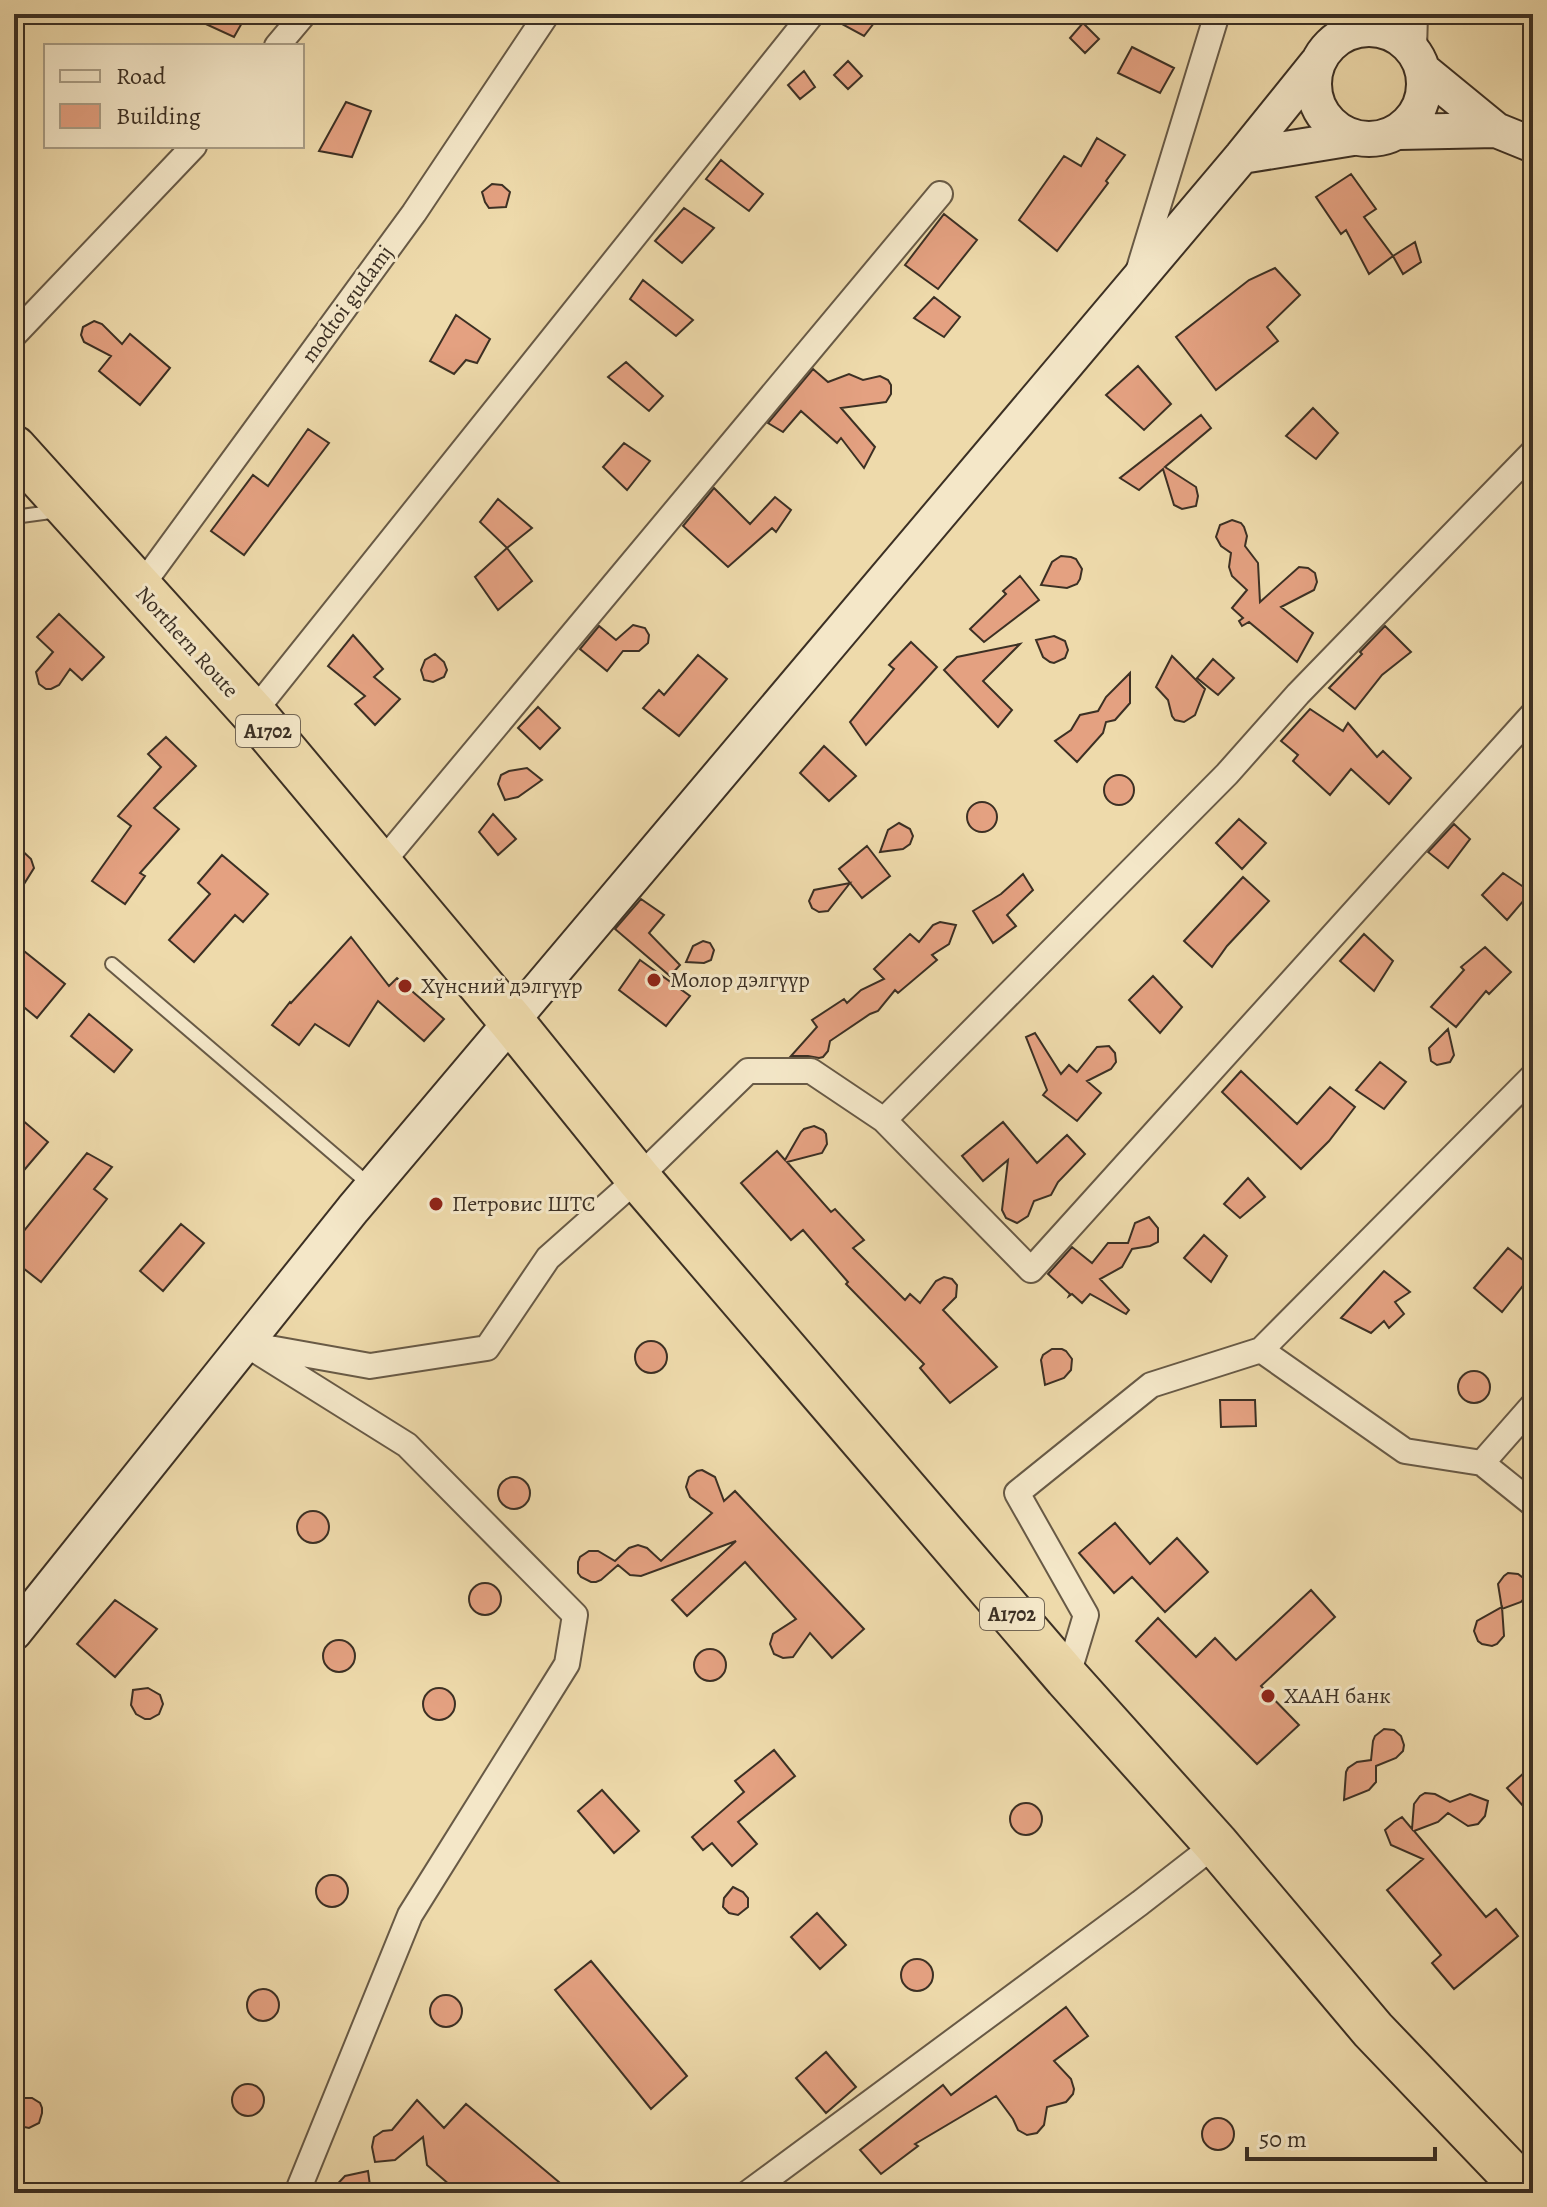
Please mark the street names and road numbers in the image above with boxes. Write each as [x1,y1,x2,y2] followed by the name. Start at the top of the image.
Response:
[294,239,400,369] street label: modtoi gudamj
[129,579,245,705] street label: Northern Route
[236,715,300,747] road number: A1702
[980,1598,1044,1630] road number: A1702

